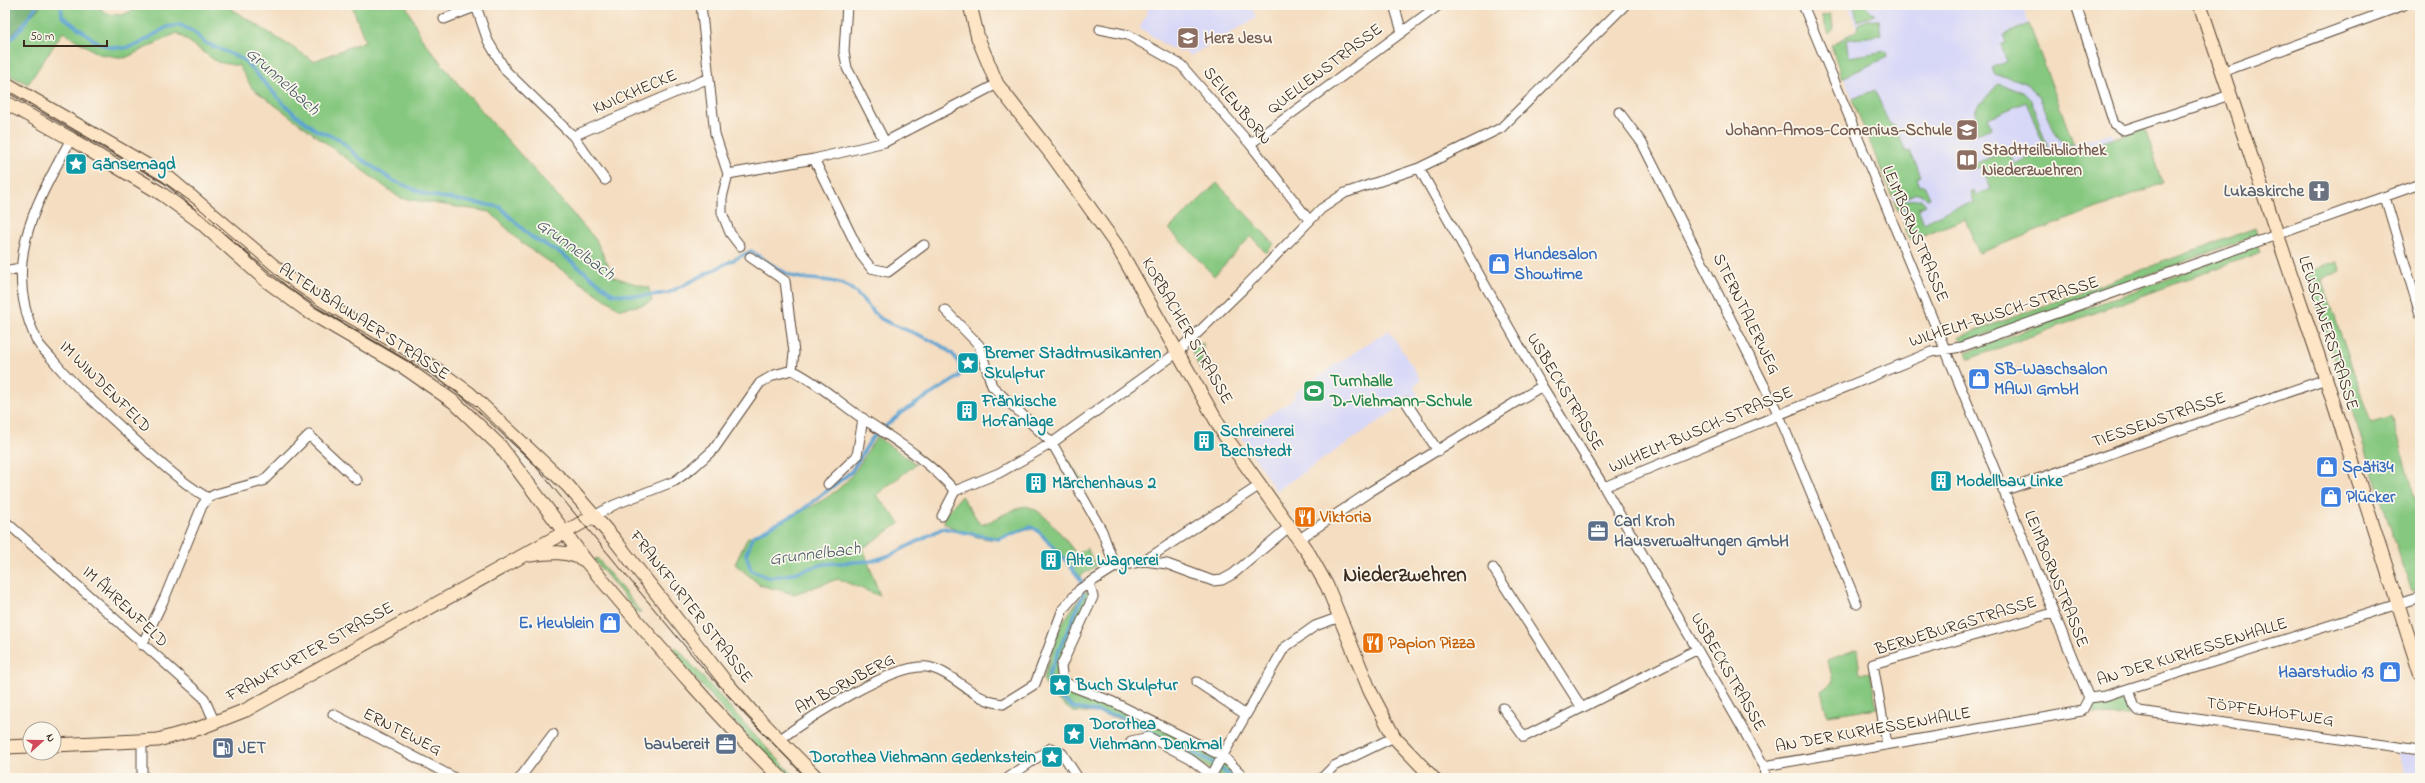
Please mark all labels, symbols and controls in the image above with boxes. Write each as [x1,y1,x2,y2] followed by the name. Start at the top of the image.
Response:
[1262,17,1388,121] street label: QUELLENSTRASSE
[24,22,107,48] scale bar
[1175,25,1201,51] school or university icon: Herz Jesu
[1204,26,1273,51] place label: Herz Jesu
[30,28,54,46] text: 50 m
[239,42,325,123] water label: Grunnelbach
[1197,61,1277,151] street label: SEILENBORN
[589,63,681,121] street label: KNICKHECKE
[1954,117,1980,143] school or university icon: Johann-Amos-Comenius-Schule
[1726,118,1953,143] place label: Johann-Amos-Comenius-Schule
[1982,138,2107,183] place label: Stadtteilbibliothek Niederzwehren
[1954,147,1980,173] library icon: Stadtteilbibliothek Niederzwehren
[63,151,89,177] place icon: Gänsemagd
[92,152,176,179] place label: Gänsemagd
[1875,162,1955,306] street label: LEIMBORNSTRASSE
[2306,178,2332,204] church icon: Lukaskirche
[2224,179,2305,204] place label: Lukaskirche
[530,213,620,288] water label: Grunnelbach
[1514,242,1598,287] place label: Hundesalon Showtime
[1706,249,1786,379] street label: STERNTALERWEG
[1486,251,1512,277] shop icon: Hundesalon Showtime
[2291,252,2365,414] street label: LEUSCHNERSTRASSE
[1135,253,1239,409] street label: KORBACHER STRASSE
[274,257,454,387] street label: ALTENBAUNAER STRASSE
[1906,270,2102,354] street label: WILHELM-BUSCH-STRASSE
[1520,328,1610,456] street label: USBECKSTRASSE
[53,335,157,439] street label: IM WINDENFELD
[983,341,1162,386] place label: Bremer Stadtmusikanten Skulptur
[955,350,981,376] place icon: Bremer Stadtmusikanten Skulptur
[1994,357,2108,402] place label: SB-Waschsalon MAWI GmbH
[1966,366,1992,392] shop icon: SB-Waschsalon MAWI GmbH
[1329,369,1473,414] place label: Turnhalle D.-Viehmann-Schule
[1301,378,1327,404] sports icon: Turnhalle D.-Viehmann-Schule
[1605,380,1797,480] street label: WILHELM-BUSCH-STRASSE
[2089,385,2229,455] street label: TIESSENSTRASSE
[981,389,1058,436] place label: Fränkische Hofanlage
[954,398,980,424] building icon: Fränkische Hofanlage
[1219,419,1294,464] place label: Schreinerei Bechstedt
[1191,428,1217,454] building icon: Schreinerei Bechstedt
[2314,454,2340,480] shop icon: Späti34
[2342,455,2395,480] place label: Späti34
[1928,468,1954,494] building icon: Modellbau Linke
[1956,469,2064,494] place label: Modellbau Linke
[1023,470,1049,496] building icon: Märchenhaus 2
[1052,471,1157,496] place label: Märchenhaus 2
[2318,484,2344,510] shop icon: Plücker
[2346,485,2396,510] place label: Plücker
[1292,504,1318,530] restaurant icon: Viktoria
[1319,505,1371,530] place label: Viktoria
[2017,507,2095,651] street label: LEIMBORNSTRASSE
[1614,509,1789,556] place label: Carl Kroh Hausverwaltungen GmbH
[1585,518,1611,544] office icon: Carl Kroh Hausverwaltungen GmbH
[623,524,759,689] street label: FRANKFURTER STRASSE
[768,536,863,573] water label: Grunnelbach
[1038,547,1064,573] building icon: Alte Wagnerei
[1066,548,1159,575] place label: Alte Wagnerei
[76,560,174,654] street label: IM ÄHRENFELD
[1343,561,1467,591] district label: Niederzwehren
[1871,589,2040,663] street label: BERNEBURGSTRASSE
[221,595,398,709] street label: FRANKFURTER STRASSE
[1684,608,1772,736] street label: USBECKSTRASSE
[597,610,623,636] shop icon: E. Heublein
[518,611,595,636] place label: E. Heublein
[2094,611,2290,693] street label: AN DER KURHESSENHALLE
[1360,630,1386,656] restaurant icon: Papion Pizza
[1388,631,1475,656] place label: Papion Pizza
[791,647,899,721] street label: AM BORNBERG
[2377,659,2403,685] shop icon: Haarstudio 13
[2278,660,2374,685] place label: Haarstudio 13
[1047,672,1073,698] place icon: Buch Skulptur
[1075,673,1179,698] place label: Buch Skulptur
[2205,691,2335,733] street label: TÖPFENHOFWEG
[1773,700,1973,760] street label: AN DER KURHESSENHALLE
[358,701,446,763] street label: ERNTEWEG
[1089,712,1222,757] place label: Dorothea Viehmann Denkmal
[22,721,62,761] north arrow
[1061,721,1087,747] place icon: Dorothea Viehmann Denkmal
[42,731,59,744] text: N
[713,731,739,757] office icon: baubereit
[644,732,710,757] place label: baubereit
[210,735,236,761] fuel station icon: JET
[238,736,267,761] place label: JET
[1039,744,1065,770] place icon: Dorothea Viehmann Gedenkstein
[809,745,1037,770] place label: Dorothea Viehmann Gedenkstein

